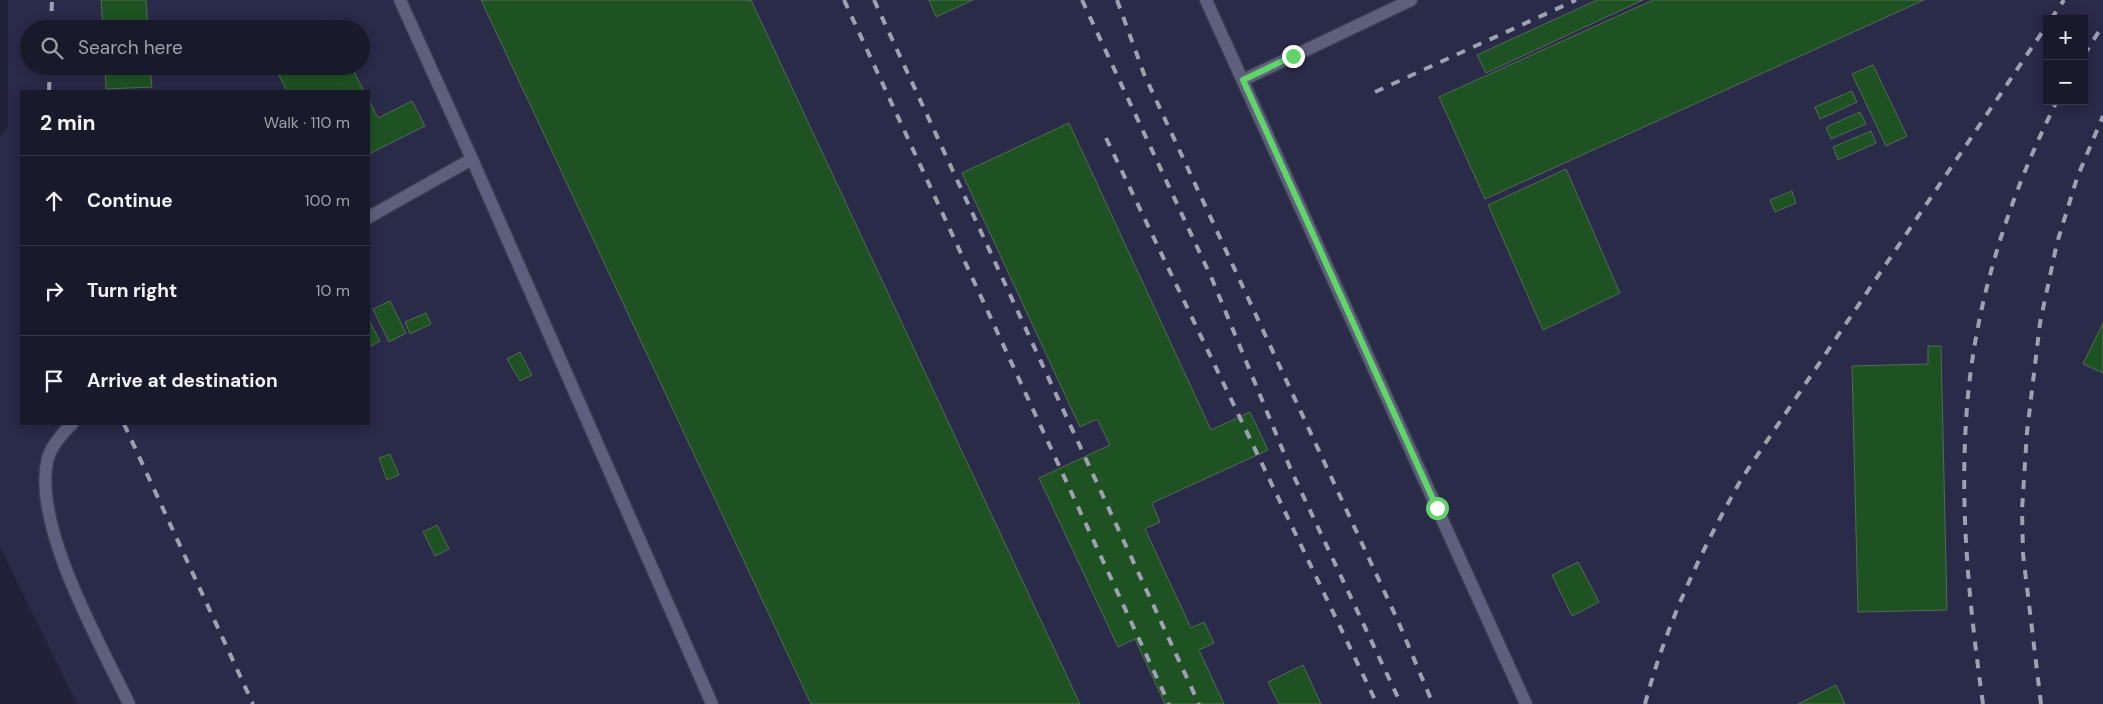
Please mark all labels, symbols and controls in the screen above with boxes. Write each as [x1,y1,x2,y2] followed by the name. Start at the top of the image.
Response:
[2043,15,2088,105] map controls
[2043,15,2088,60] button: +
[20,20,370,75] search box
[38,34,66,62] icon: search
[78,35,183,60] text: Search here
[1282,45,1305,68] route end
[2043,60,2088,105] button: −
[40,109,96,137] text: 2 min
[264,112,350,133] text: Walk · 110 m
[40,187,68,215] icon: ahead
[87,188,173,213] text: Continue
[305,190,350,211] text: 100 m
[40,277,68,305] icon: right
[87,278,177,303] text: Turn right
[316,280,350,301] text: 10 m
[40,367,68,395] icon: arrive
[87,368,278,393] text: Arrive at destination
[1426,497,1449,520] route start

